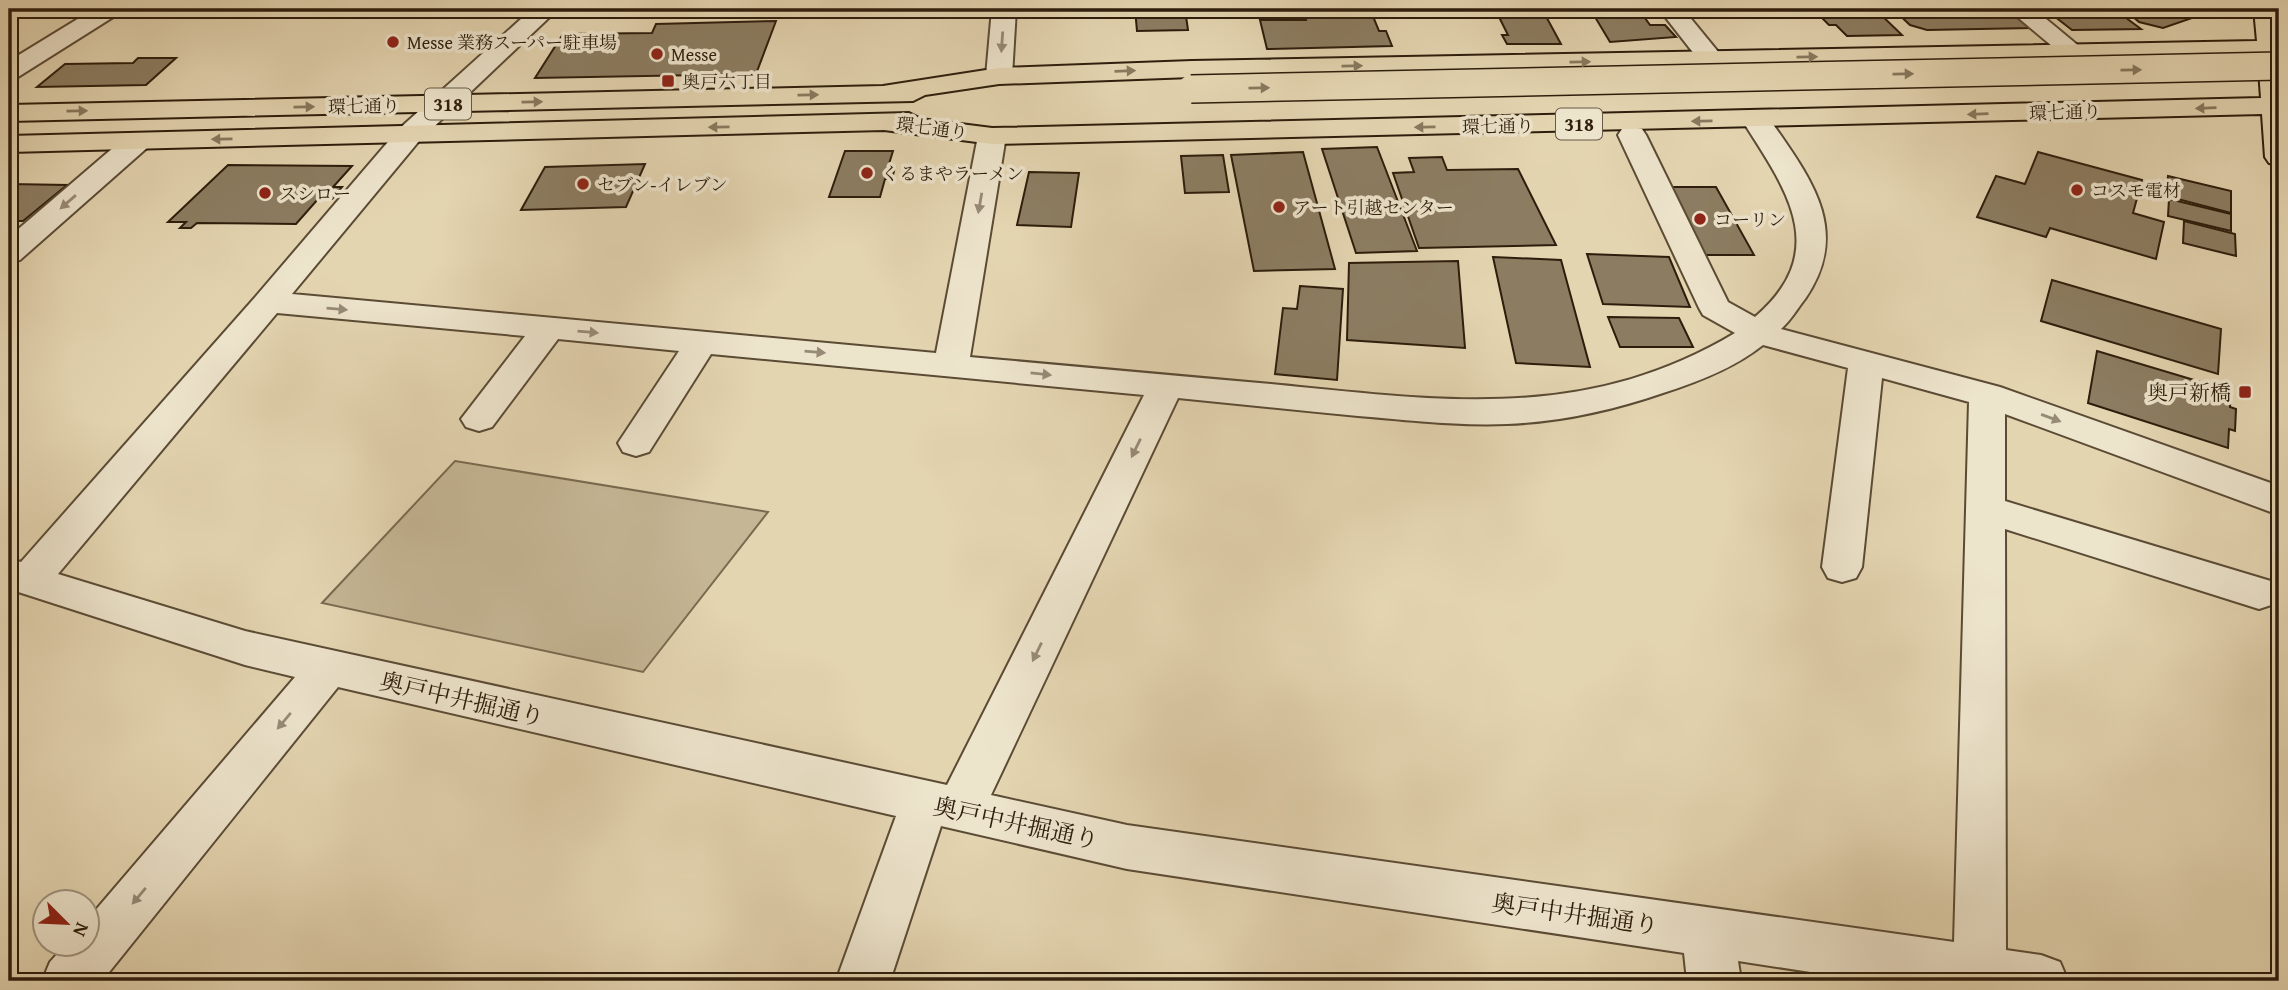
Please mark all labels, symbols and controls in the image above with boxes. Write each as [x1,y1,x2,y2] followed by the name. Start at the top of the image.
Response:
[407,29,617,56] place label: Messe 業務スーパー駐車場
[996,32,1007,54] one-way arrow
[385,34,401,50] marker: Messe 業務スーパー駐車場
[671,41,717,68] place label: Messe
[649,46,665,62] marker: Messe
[1796,52,1818,63] one-way arrow
[1569,56,1591,67] one-way arrow
[1341,60,1363,72] one-way arrow
[2120,64,2142,75] one-way arrow
[1114,66,1136,77] one-way arrow
[682,68,772,95] place label: 奥戸六丁目
[1893,68,1915,80] one-way arrow
[660,73,676,89] marker: 奥戸六丁目
[1249,82,1271,93] one-way arrow
[425,88,471,120] road number: 318
[798,89,820,101] one-way arrow
[328,92,400,120] street label: 環七通り
[521,96,543,107] one-way arrow
[2029,97,2101,127] street label: 環七通り
[294,101,316,113] one-way arrow
[2194,102,2216,114] one-way arrow
[66,106,88,117] one-way arrow
[1556,108,1602,140] road number: 318
[1967,108,1989,120] one-way arrow
[895,110,969,146] street label: 環七通り
[1462,112,1534,140] street label: 環七通り
[1690,115,1712,127] one-way arrow
[708,121,730,133] one-way arrow
[1414,121,1436,133] one-way arrow
[211,134,233,145] one-way arrow
[881,160,1024,187] place label: くるまやラーメン
[859,165,875,181] marker: くるまやラーメン
[597,171,728,198] place label: セブン-イレブン
[575,176,591,192] marker: セブン-イレブン
[2091,177,2181,204] place label: コスモ電材
[279,180,351,207] place label: スシロー
[2069,182,2085,198] marker: コスモ電材
[257,185,273,201] marker: スシロー
[974,192,985,214] one-way arrow
[59,194,76,209] one-way arrow
[1293,194,1454,221] place label: アート引越センター
[1271,199,1287,215] marker: アート引越センター
[1714,206,1786,233] place label: コーリン
[1692,211,1708,227] marker: コーリン
[327,304,349,315] one-way arrow
[578,327,600,338] one-way arrow
[804,347,826,358] one-way arrow
[1031,368,1053,379] one-way arrow
[2147,377,2231,408] place label: 奥戸新橋
[2237,384,2253,400] marker: 奥戸新橋
[2040,413,2061,424] one-way arrow
[1130,438,1142,458] one-way arrow
[1031,642,1042,662] one-way arrow
[376,663,548,735] street label: 奥戸中井掘通り
[277,711,292,729] one-way arrow
[930,788,1102,858] street label: 奥戸中井掘通り
[1489,885,1661,943] street label: 奥戸中井掘通り
[132,887,147,905] one-way arrow
[32,888,102,958] north arrow
[66,918,97,942] text: N

